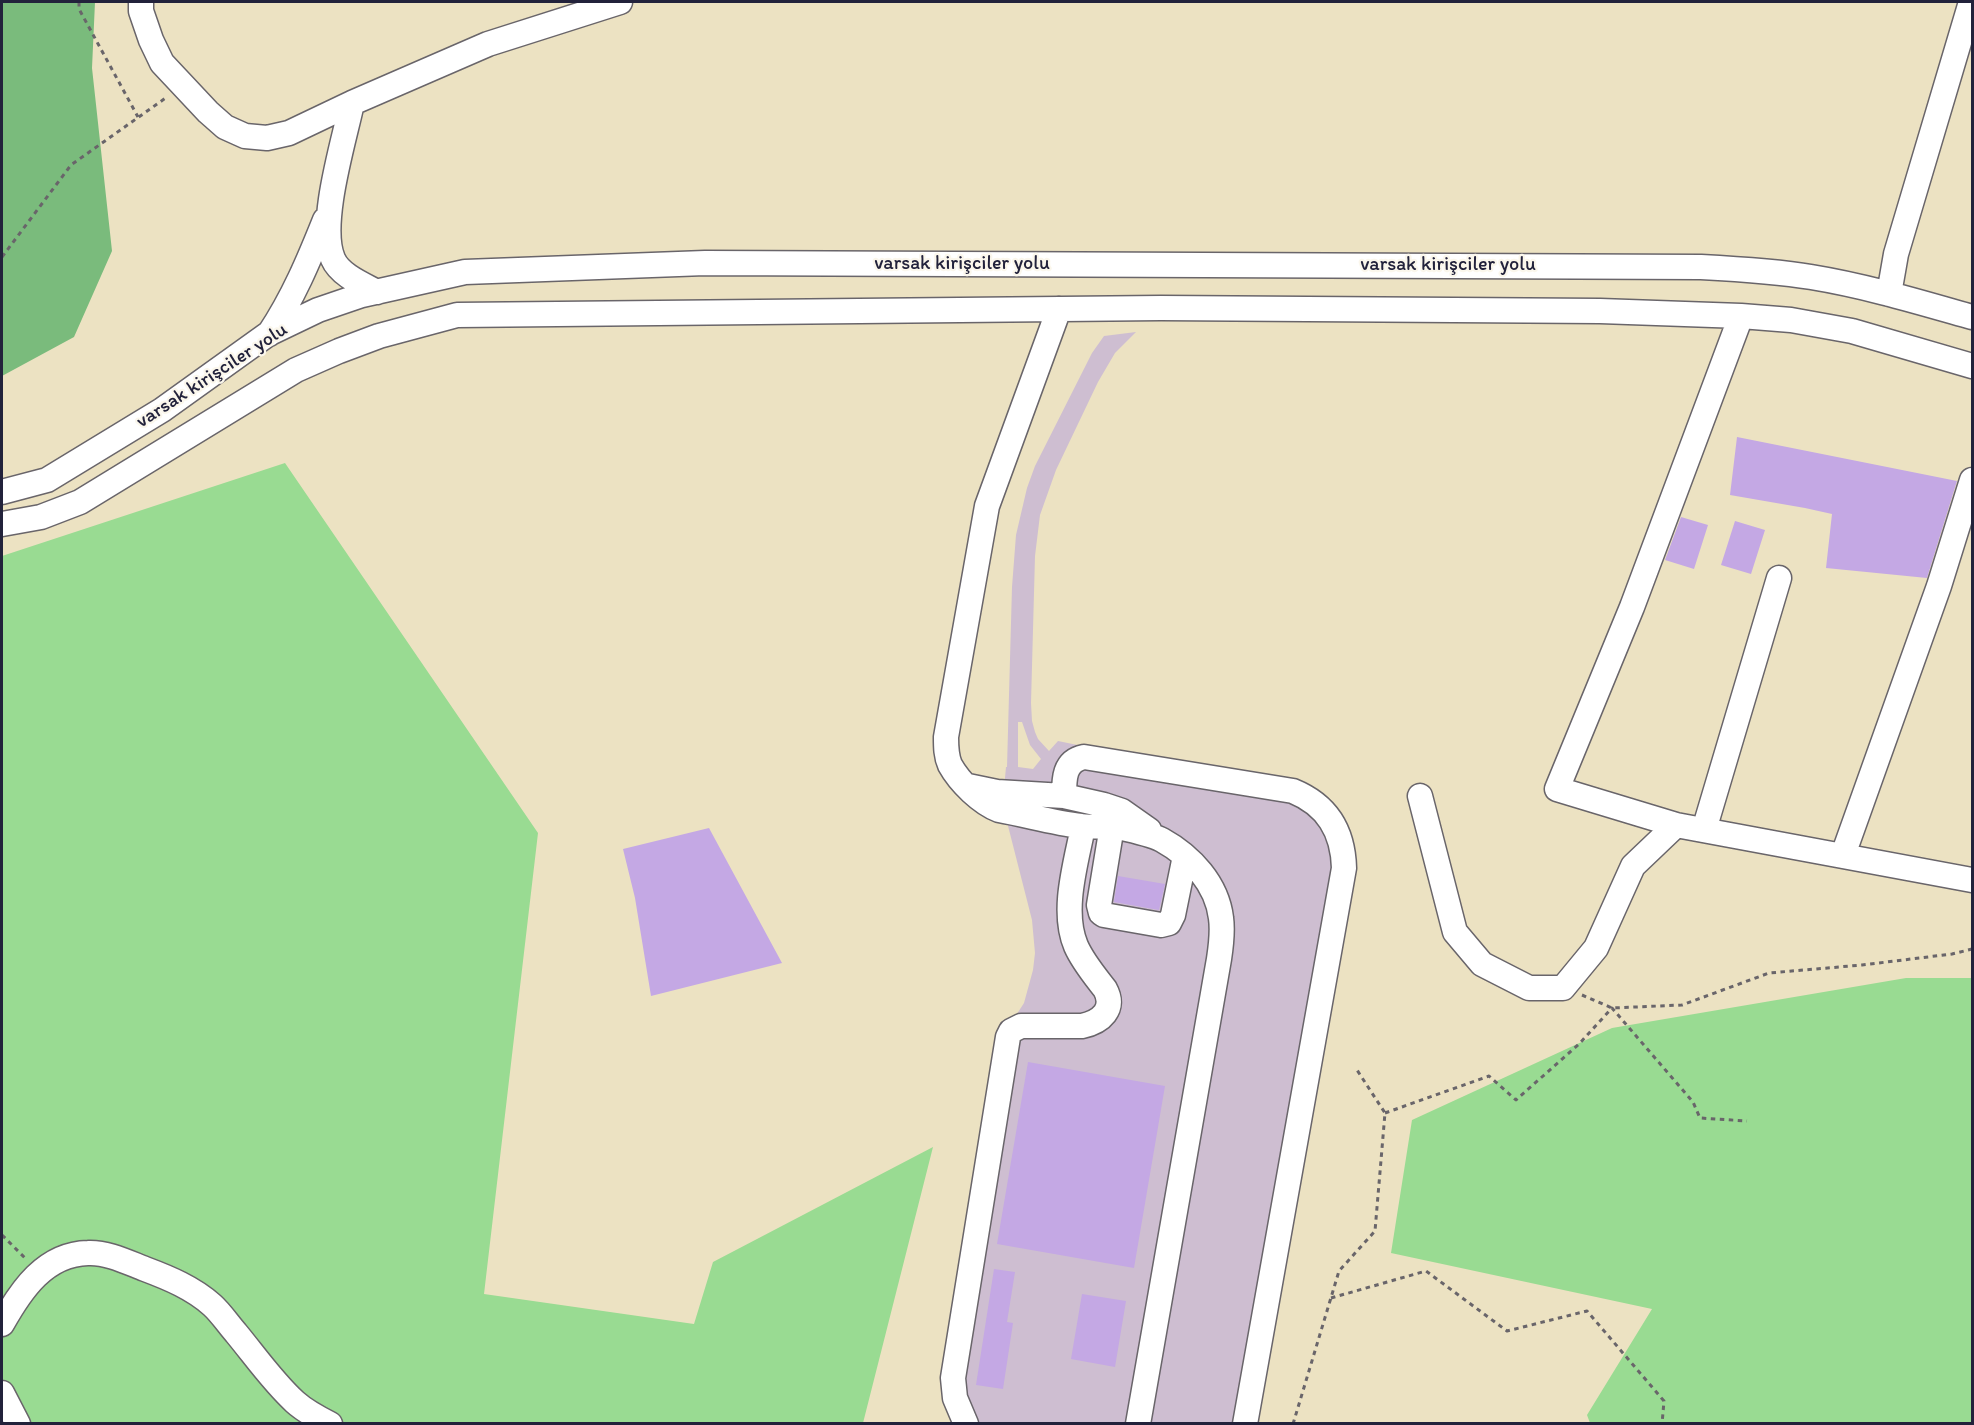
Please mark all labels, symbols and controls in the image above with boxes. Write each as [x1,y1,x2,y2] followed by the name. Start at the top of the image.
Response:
[874,252,1050,276] street label: varsak kirişciler yolu
[1360,253,1536,277] street label: varsak kirişciler yolu
[132,318,292,434] street label: varsak kirişciler yolu

